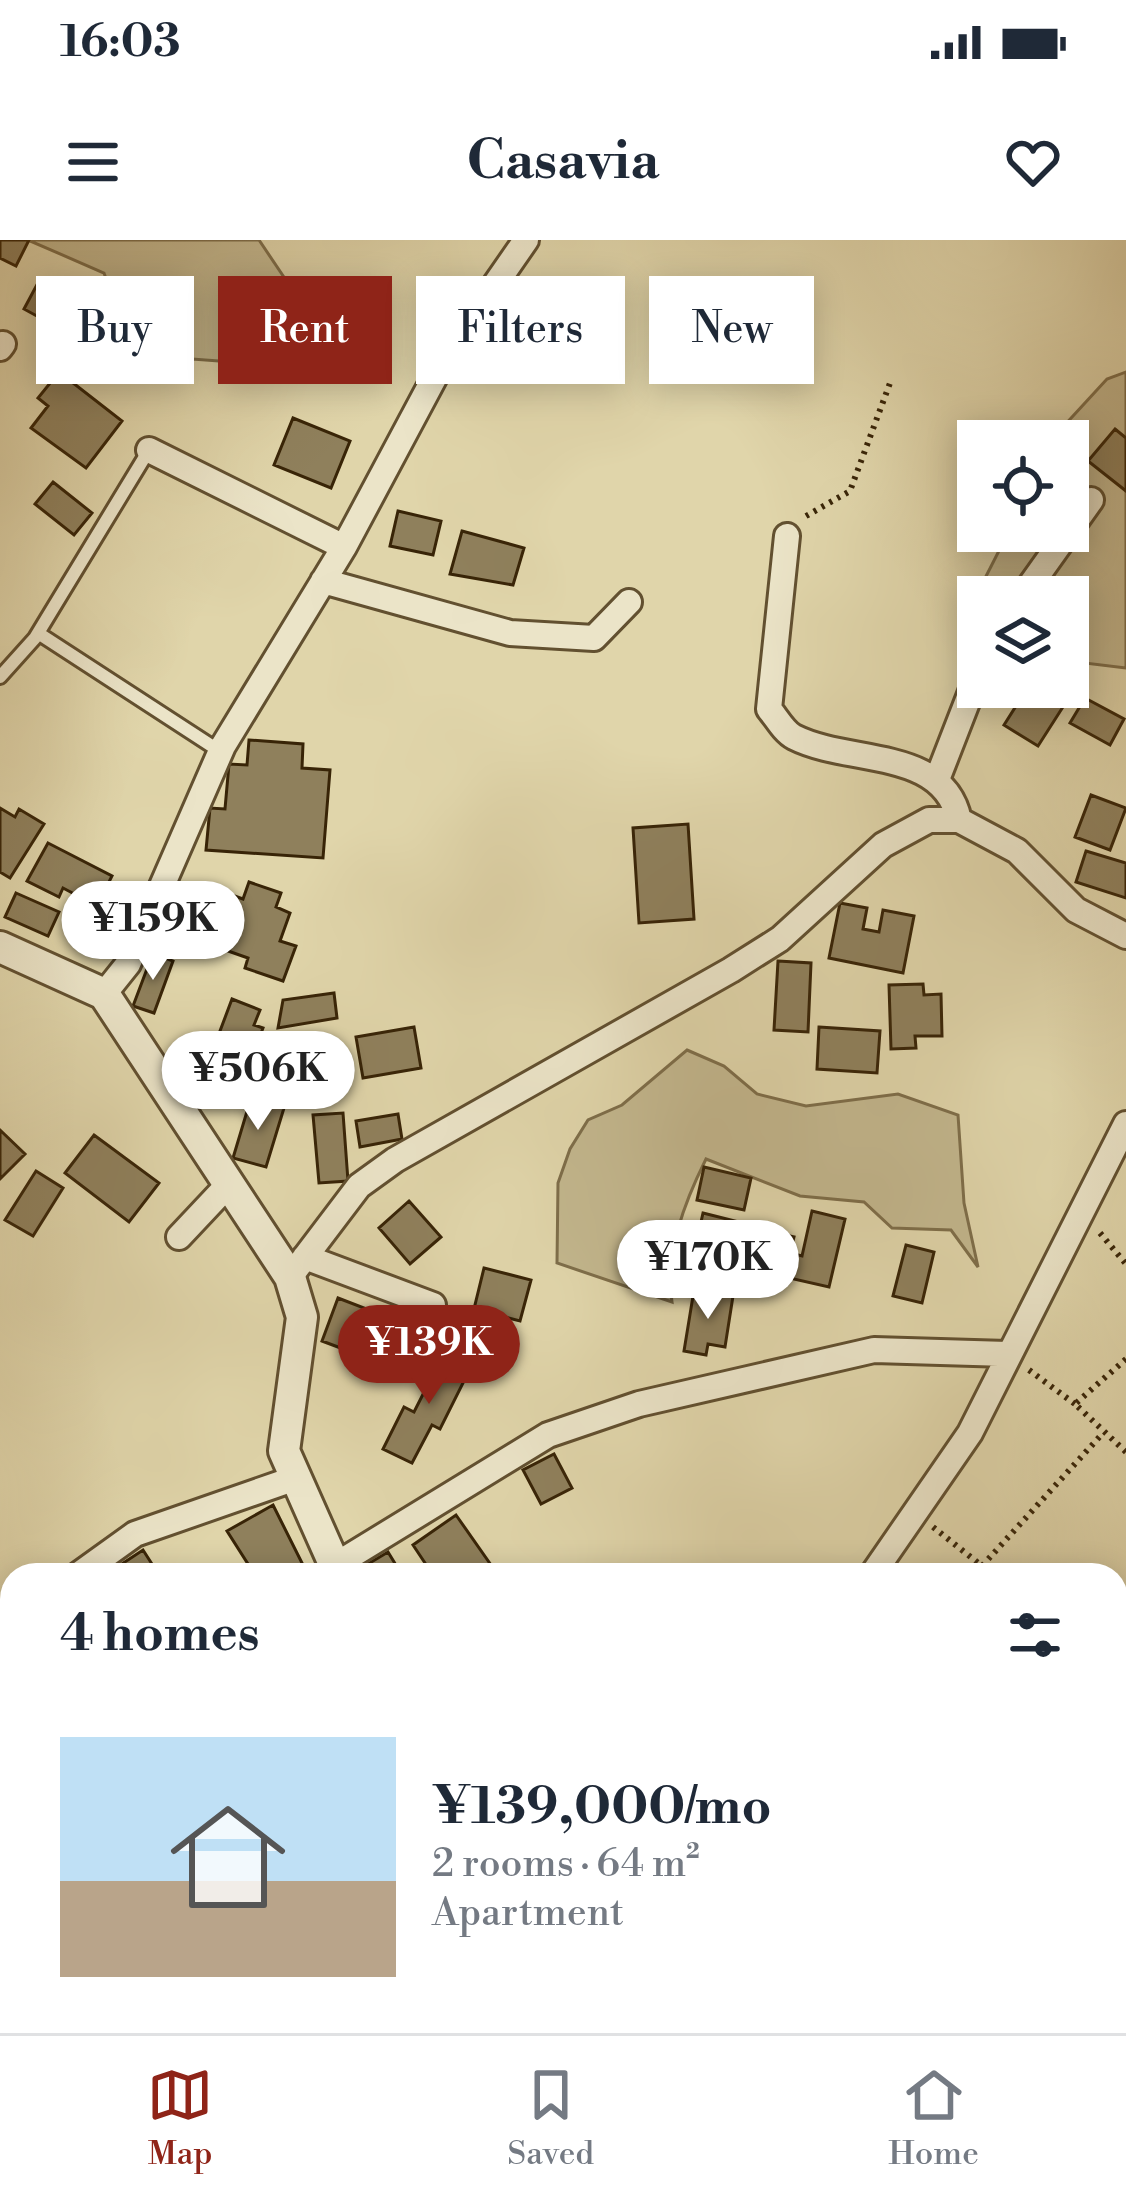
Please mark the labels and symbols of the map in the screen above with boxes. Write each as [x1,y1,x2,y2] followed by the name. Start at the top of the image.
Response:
[69,881,237,983] pin: ¥159K
[174,1031,342,1133] pin: ¥506K
[624,1220,792,1322] pin: ¥170K
[345,1305,513,1407] pin: ¥139K

